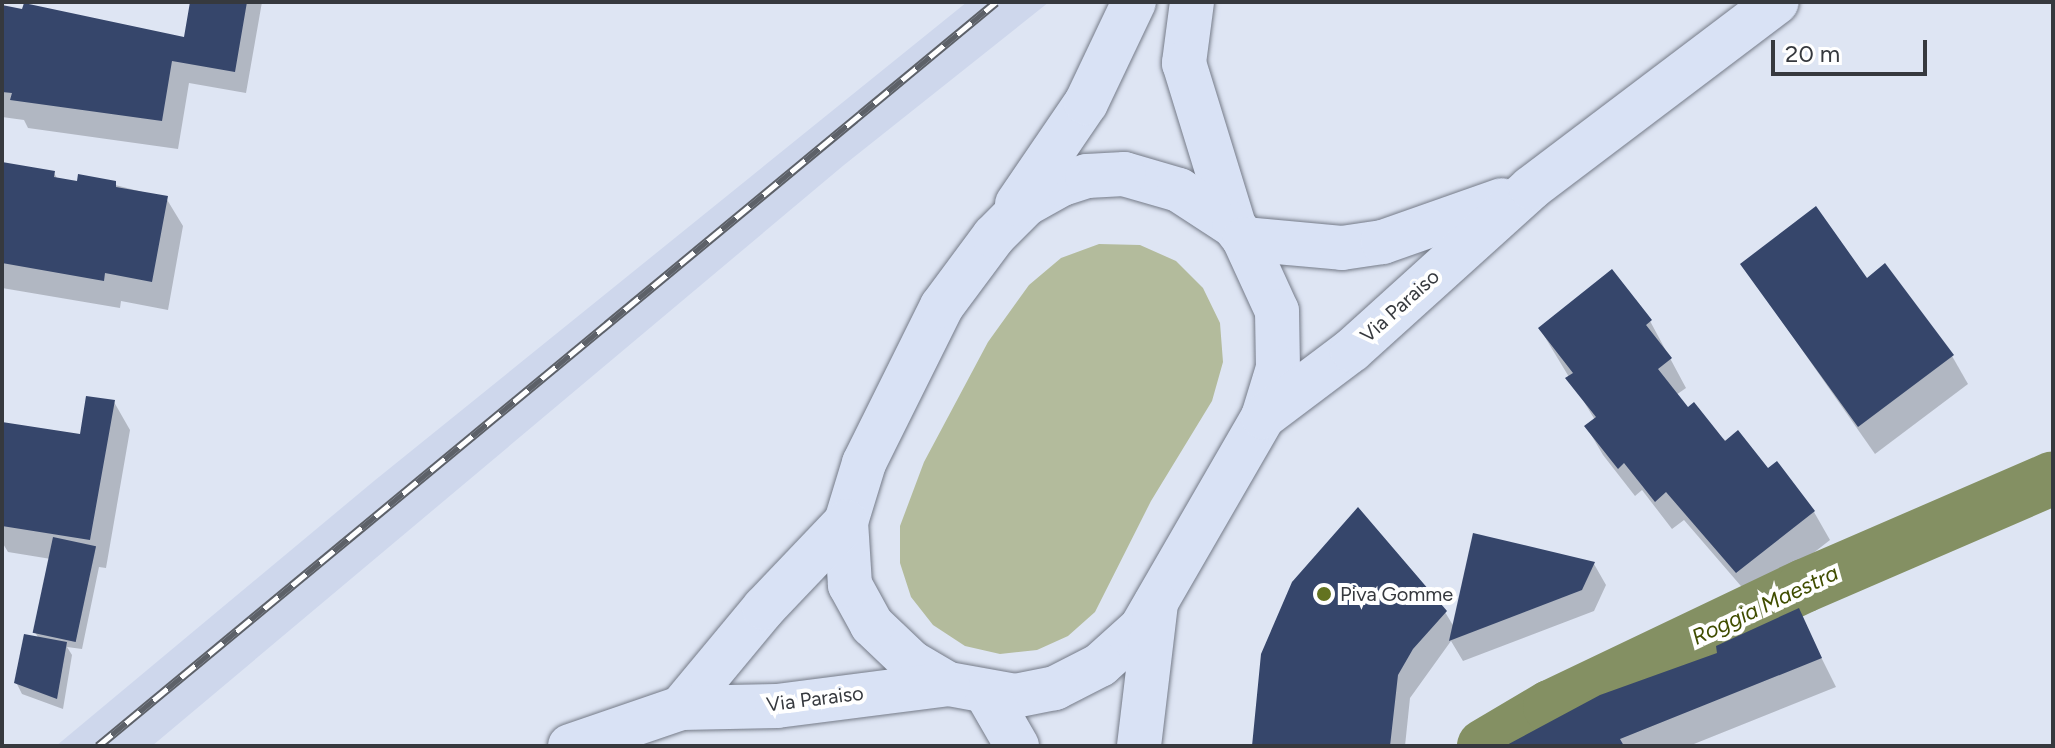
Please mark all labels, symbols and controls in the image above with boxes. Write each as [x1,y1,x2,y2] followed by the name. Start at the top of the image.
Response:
[1775,24,1931,74] scale bar
[1785,39,1840,68] text: 20 m
[1356,264,1444,348] street label: Via Paraiso
[1688,560,1842,650] water label: Roggia Maestra
[1340,582,1453,606] place label: Piva Gomme
[1315,585,1333,603] marker: Piva Gomme
[765,681,865,717] street label: Via Paraiso

